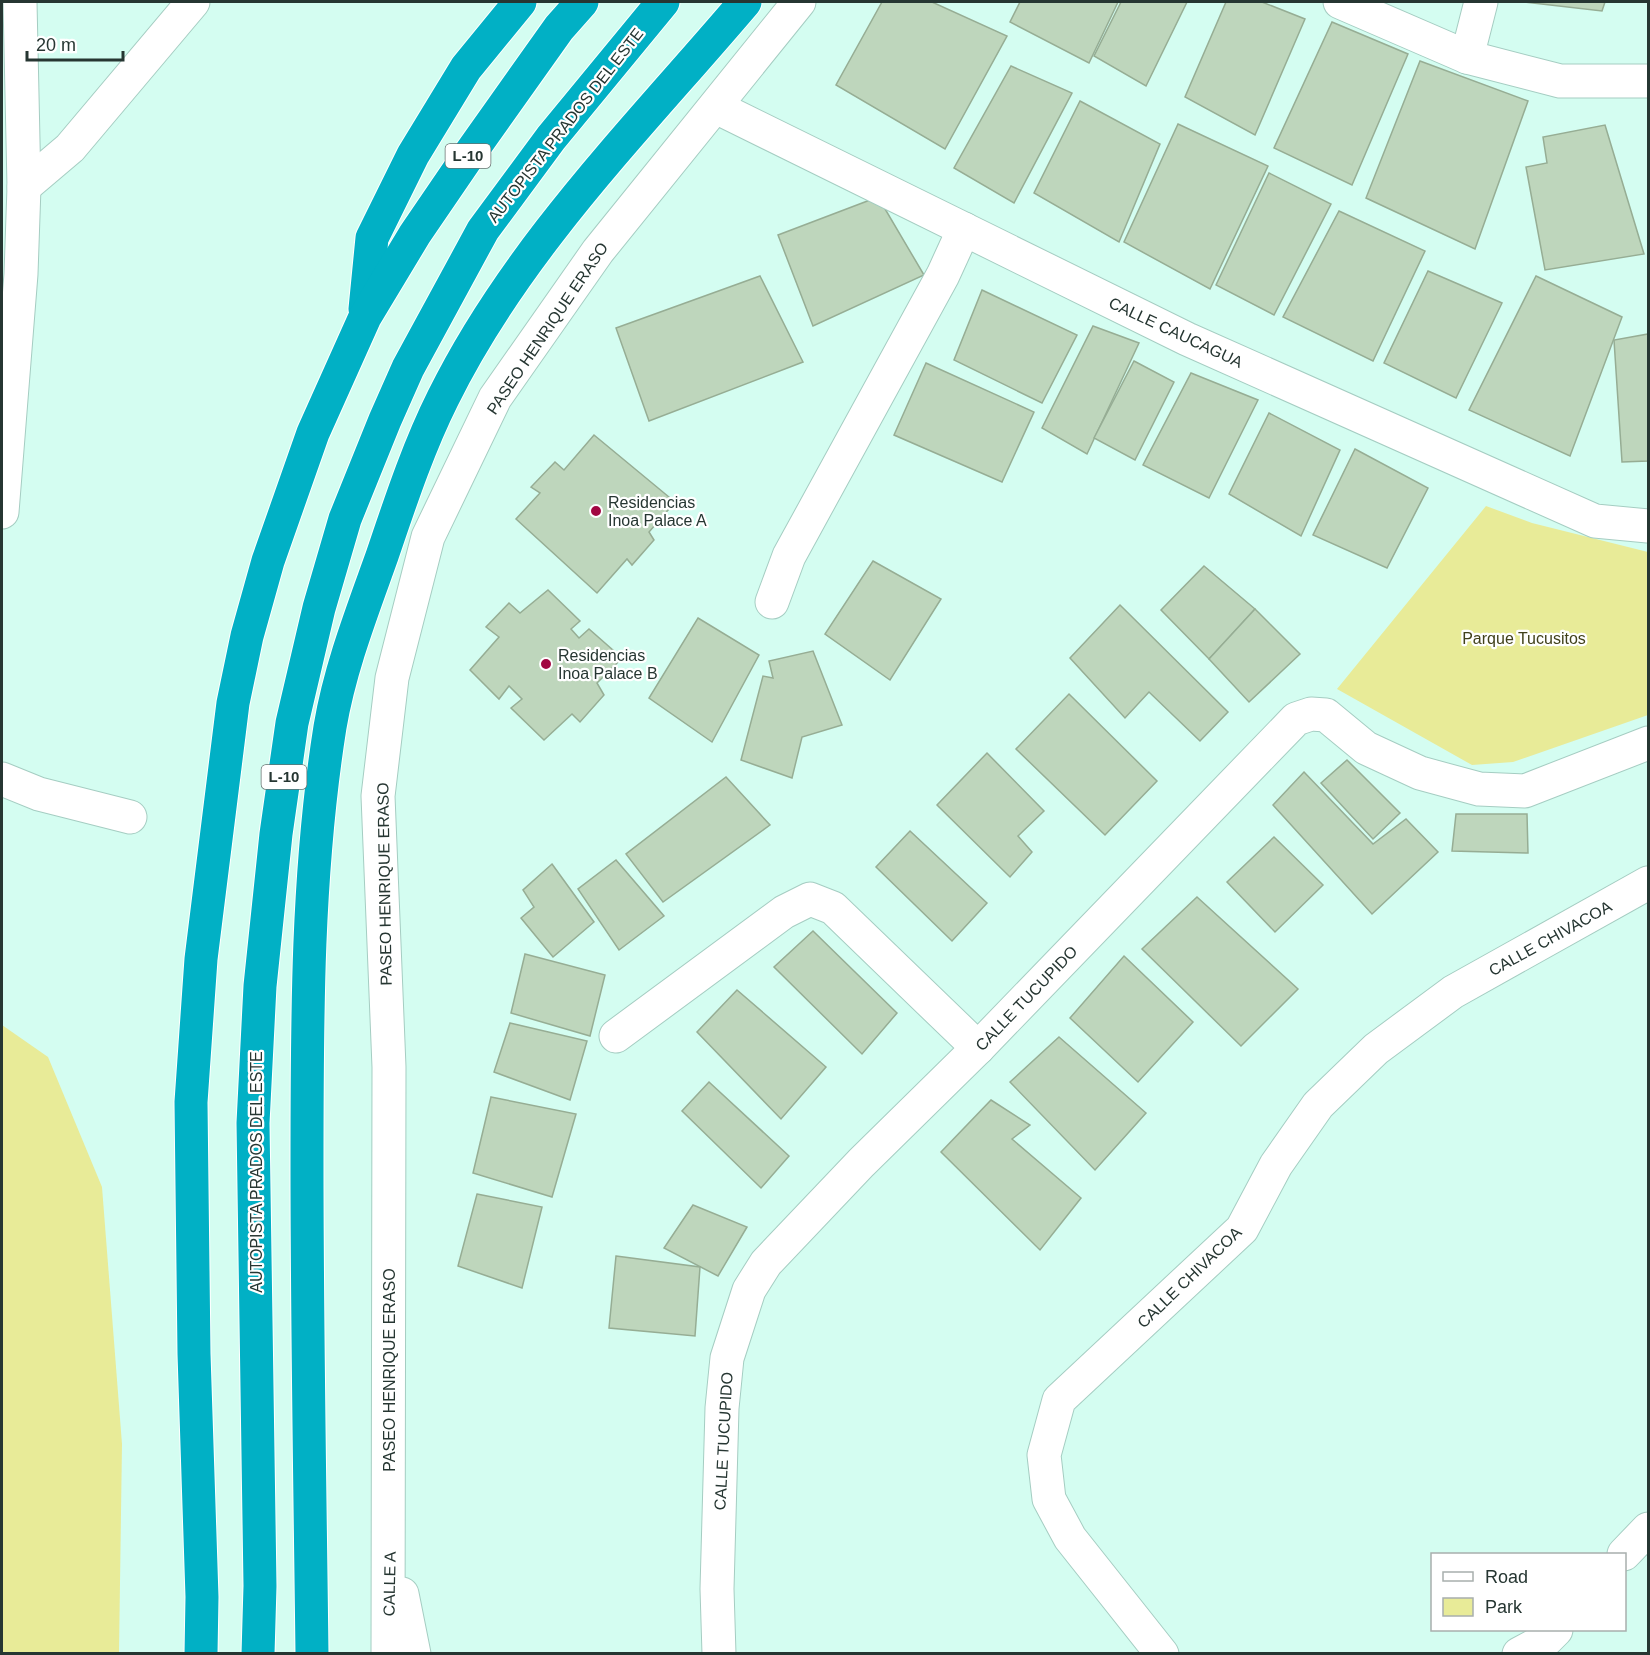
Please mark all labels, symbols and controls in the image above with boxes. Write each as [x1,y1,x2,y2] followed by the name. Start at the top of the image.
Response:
[27,24,123,62] scale bar
[484,25,646,226] street label: AUTOPISTA PRADOS DEL ESTE
[36,35,76,55] text: 20 m
[446,144,490,168] road number: L-10
[484,239,611,417] street label: PASEO HENRIQUE ERASO
[1106,294,1246,371] street label: CALLE CAUCAGUA
[608,494,707,529] place label: Residencias Inoa Palace A
[589,504,603,518] marker: Residencias Inoa Palace A
[1462,630,1586,647] park label: Parque Tucusitos
[558,647,658,682] place label: Residencias Inoa Palace B
[539,657,553,671] marker: Residencias Inoa Palace B
[262,765,306,789] road number: L-10
[374,782,395,986] street label: PASEO HENRIQUE ERASO
[1486,898,1615,979] street label: CALLE CHIVACOA
[972,943,1081,1054] street label: CALLE TUCUPIDO
[248,1051,265,1293] street label: AUTOPISTA PRADOS DEL ESTE
[1134,1223,1245,1331] street label: CALLE CHIVACOA
[381,1268,398,1472] street label: PASEO HENRIQUE ERASO
[711,1371,736,1511] street label: CALLE TUCUPIDO
[380,1551,399,1617] street label: CALLE A
[1431,1553,1626,1631] legend
[1485,1567,1528,1587] text: Road
[1485,1597,1523,1617] text: Park

